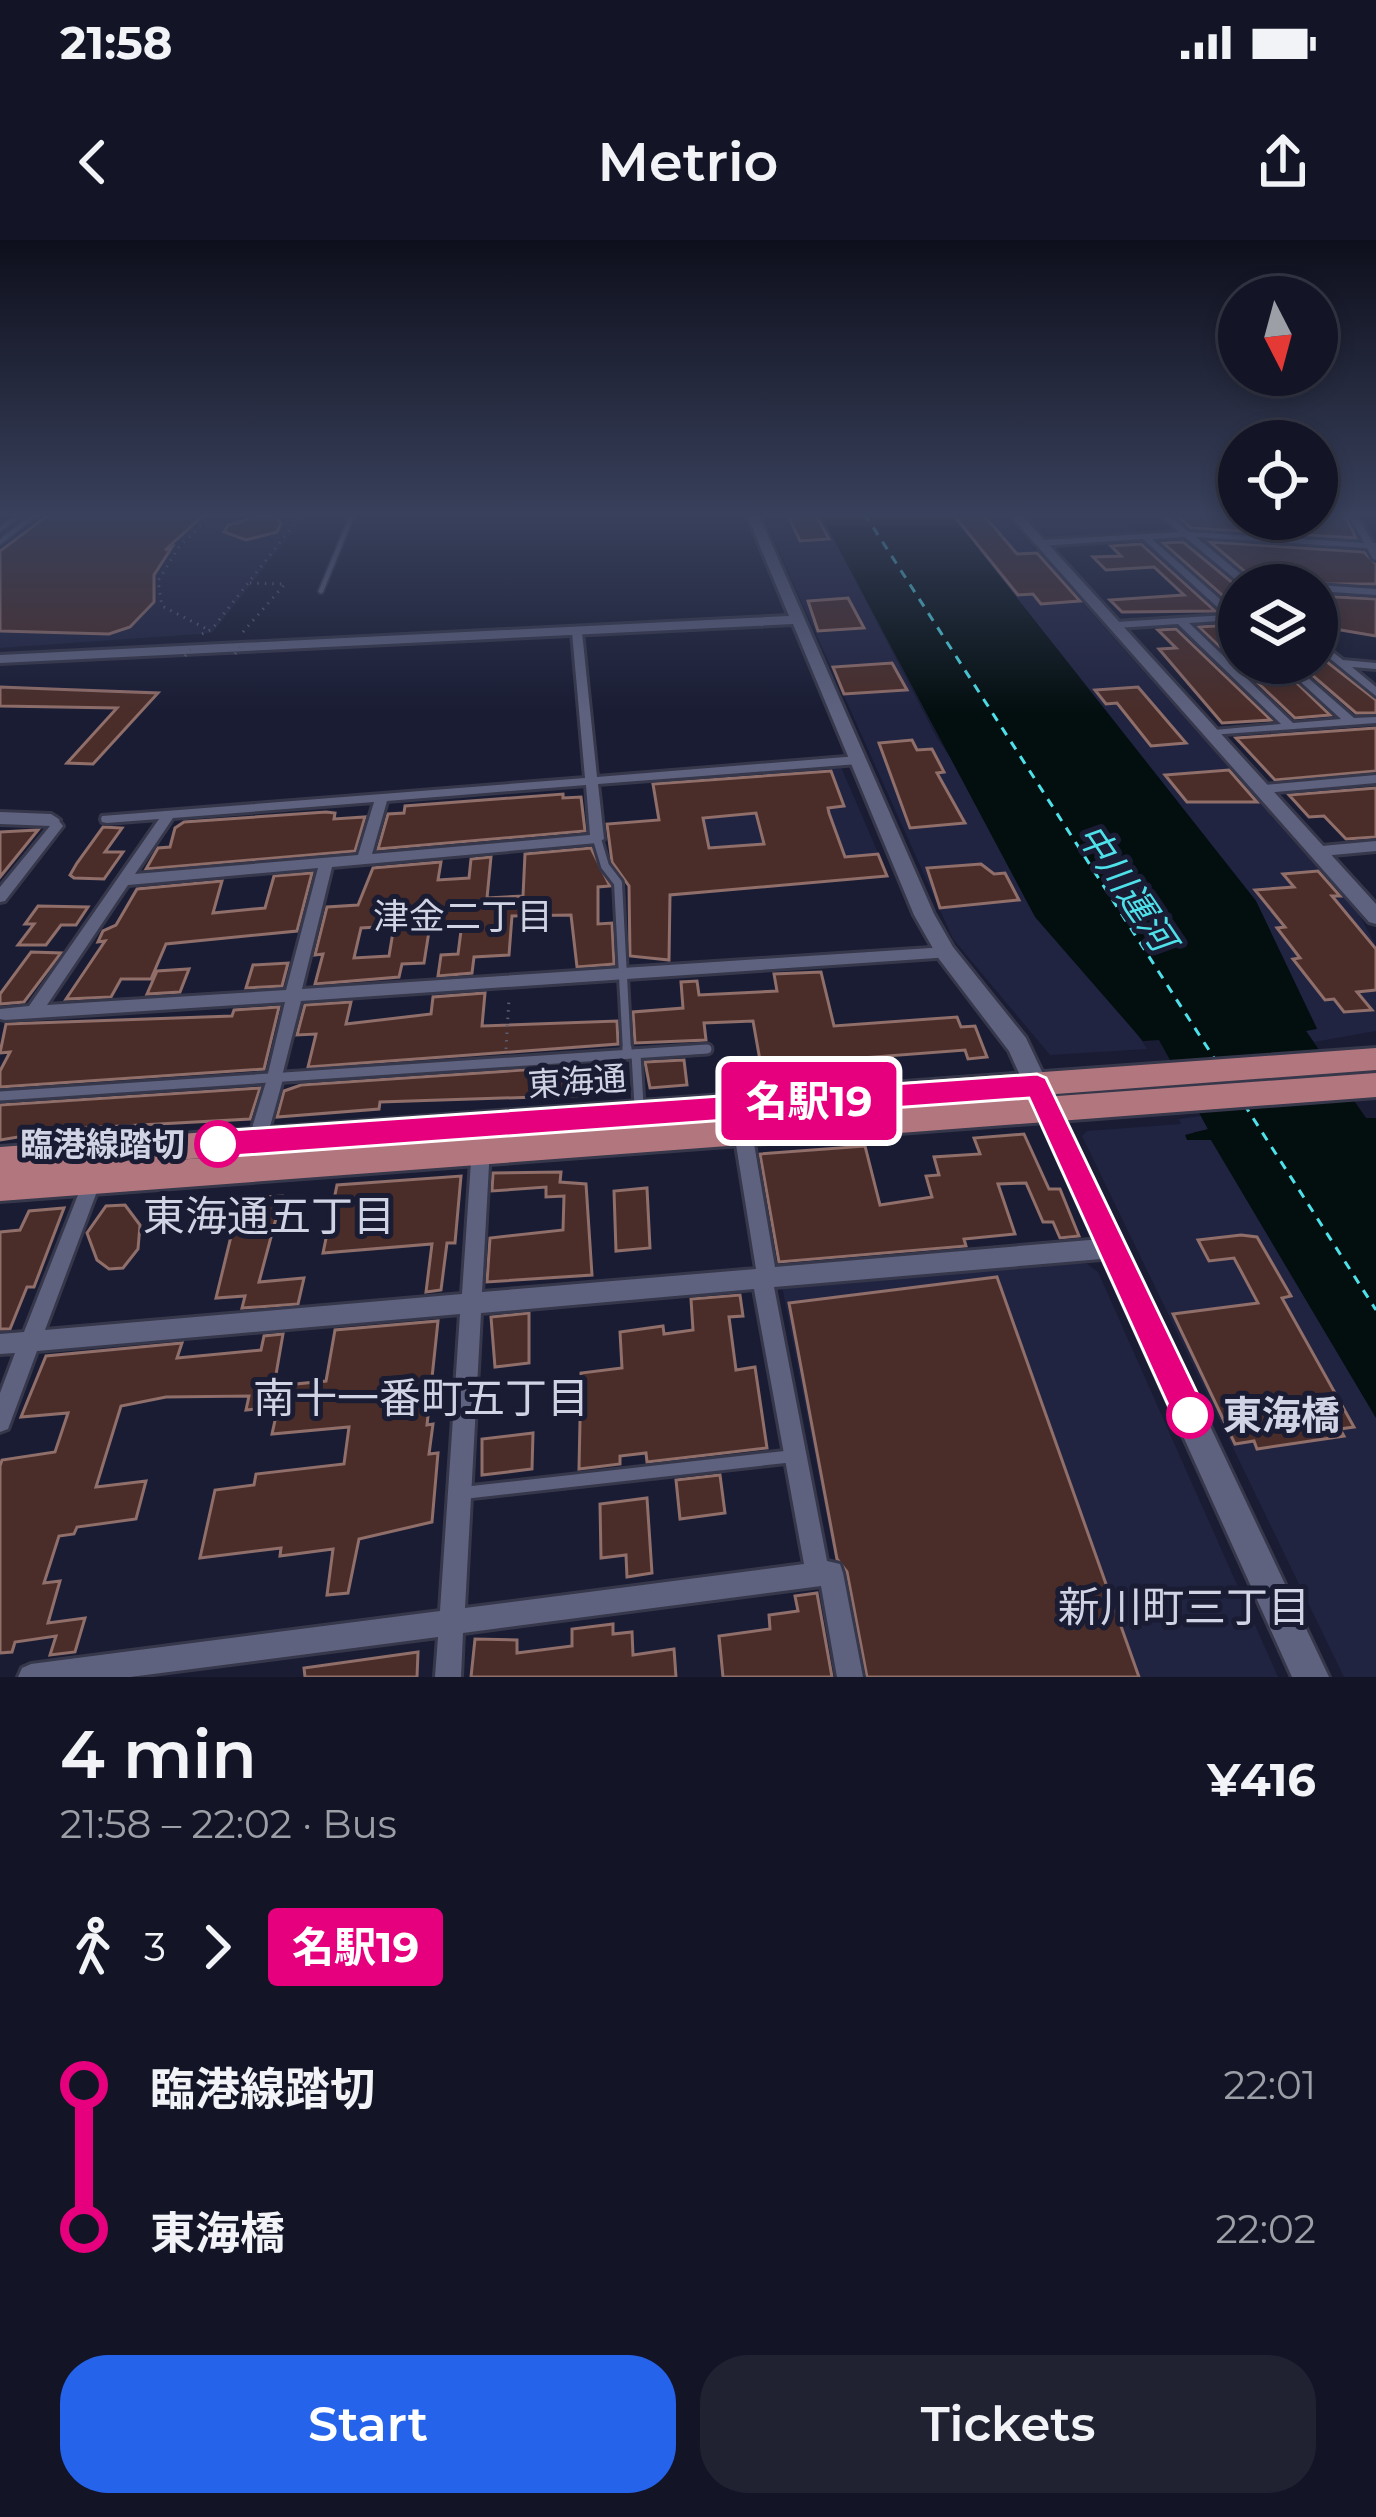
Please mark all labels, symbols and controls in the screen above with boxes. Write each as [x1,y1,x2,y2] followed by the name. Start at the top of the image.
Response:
[60,15,172,70] text: 21:58
[60,129,126,195] icon: back
[598,129,778,195] text: Metrio
[1250,129,1316,195] icon: share
[1218,276,1338,396] north arrow
[1218,276,1338,684] map controls
[1218,420,1338,540] button: locate
[1218,564,1338,684] button: layers
[1068,815,1189,964] water label: 中川運河
[373,894,553,938] district label: 津金二丁目
[526,1058,628,1104] street label: 東海通
[725,1062,893,1140] line badge: 名駅19
[745,1075,873,1127] text: 名駅19
[196,1122,240,1166] marker: 臨港線踏切
[20,1124,185,1164] place label: 臨港線踏切
[143,1190,395,1242] district label: 東海通五丁目
[253,1372,589,1424] district label: 南十一番町五丁目
[1223,1391,1340,1439] place label: 東海橋
[1168,1393,1212,1437] marker: 東海橋
[1058,1581,1310,1633] district label: 新川町三丁目
[60,1714,257,1795] text: 4 min
[1207,1752,1316,1807] text: ¥416
[60,1800,397,1848] text: 21:58 – 22:02 · Bus
[60,1914,126,1980] icon: walk
[184,1914,250,1980] icon: forward
[292,1921,419,1973] text: 名駅19
[144,1923,166,1971] text: 3
[150,2061,375,2116] text: 臨港線踏切
[1224,2061,1316,2109] text: 22:01
[150,2205,285,2260] text: 東海橋
[1215,2205,1316,2253] text: 22:02
[60,2355,676,2493] button: Start
[700,2355,1316,2493] button: Tickets

